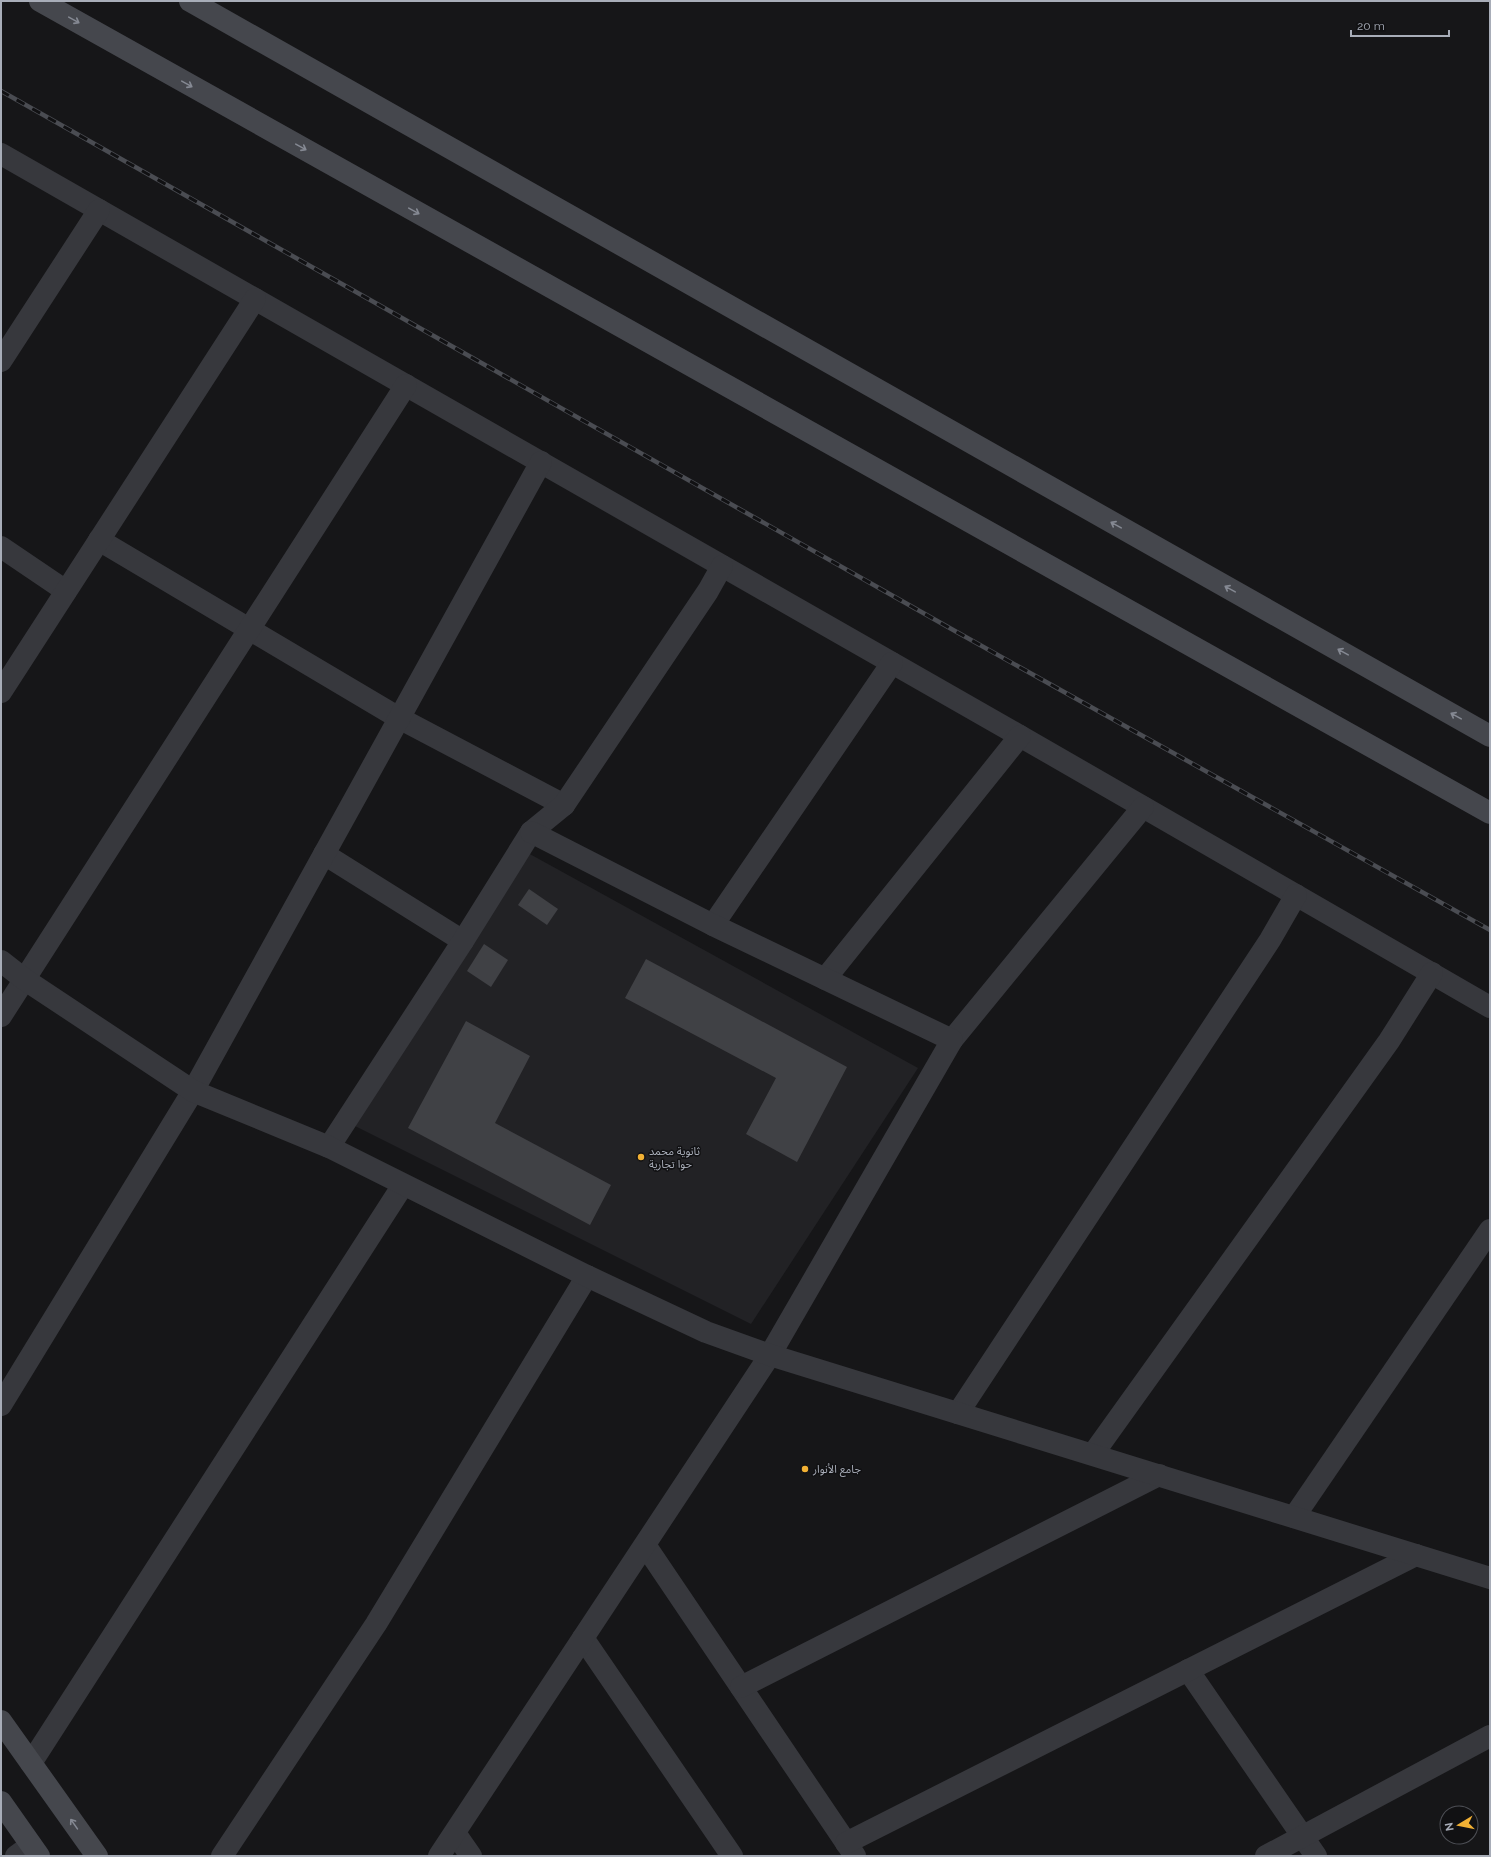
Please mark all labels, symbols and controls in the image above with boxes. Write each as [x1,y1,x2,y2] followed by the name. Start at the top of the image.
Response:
[1351,12,1449,38] scale bar
[68,17,80,24] one-way arrow
[1357,19,1385,33] text: 20 m
[181,80,193,88] one-way arrow
[295,144,307,152] one-way arrow
[408,207,420,215] one-way arrow
[1111,520,1123,528] one-way arrow
[1224,584,1236,592] one-way arrow
[1337,648,1349,656] one-way arrow
[1450,712,1462,720] one-way arrow
[649,1145,700,1171] place label: ثانوية محمد حوا تجارية
[636,1152,646,1162] marker: ثانوية محمد حوا تجارية
[812,1463,861,1477] place label: جامع الأنوار
[800,1464,810,1474] marker: جامع الأنوار
[1439,1805,1479,1845] north arrow
[70,1819,78,1830] one-way arrow
[1443,1821,1457,1832] text: N

